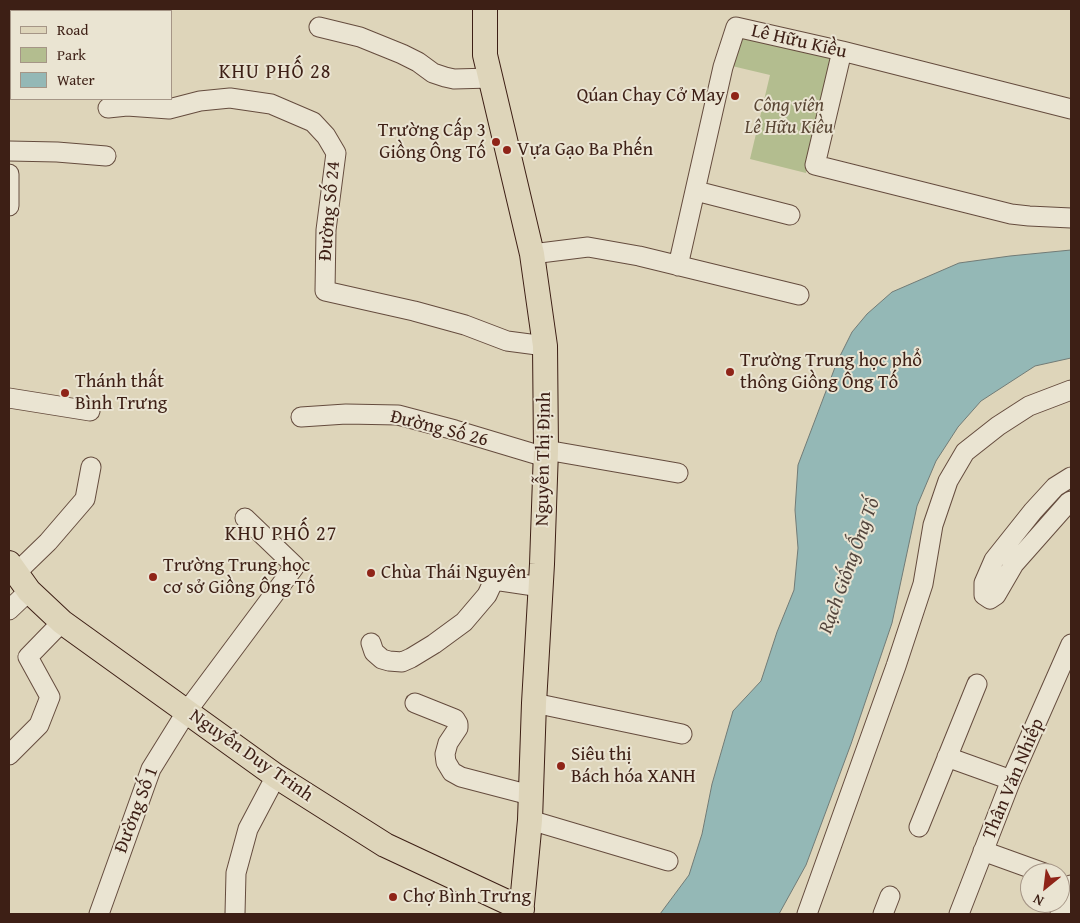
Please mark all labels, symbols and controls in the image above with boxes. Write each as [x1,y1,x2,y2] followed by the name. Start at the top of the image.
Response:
[10,10,172,100] legend
[57,19,88,40] text: Road
[749,20,849,64] street label: Lê Hữu Kiều
[57,44,86,65] text: Park
[217,61,333,85] district label: KHU PHỐ 28
[57,69,95,90] text: Water
[577,85,725,107] place label: Qúan Chay Cở May
[729,90,741,102] marker: Qúan Chay Cở May
[745,95,833,139] park label: Công viên Lê Hữu Kiều
[378,120,486,164] place label: Trường Cấp 3 Giồng Ông Tố
[490,136,502,148] marker: Trường Cấp 3 Giồng Ông Tố
[517,139,653,161] place label: Vựa Gạo Ba Phến
[501,144,513,156] marker: Vựa Gạo Ba Phến
[314,160,346,262] street label: Đường Số 24
[740,350,922,394] place label: Trường Trung học phổ thông Giồng Ông Tố
[724,366,736,378] marker: Trường Trung học phổ thông Giồng Ông Tố
[75,371,167,415] place label: Thánh thất Bình Trưng
[59,387,71,399] marker: Thánh thất Bình Trưng
[531,392,557,526] street label: Nguyễn Thị Định
[388,406,490,452] street label: Đường Số 26
[814,495,886,637] water label: Rạch Giống Ống Tố
[223,523,339,547] district label: KHU PHỐ 27
[163,555,315,599] place label: Trường Trung học cơ sở Giồng Ông Tố
[381,562,526,584] place label: Chùa Thái Nguyên
[365,567,377,579] marker: Chùa Thái Nguyên
[147,571,159,583] marker: Trường Trung học cơ sở Giồng Ông Tố
[185,705,317,807] street label: Nguyễn Duy Trinh
[978,715,1050,843] street label: Thân Văn Nhiếp
[571,744,696,788] place label: Siêu thị Bách hóa XANH
[555,760,567,772] marker: Siêu thị Bách hóa XANH
[110,764,164,856] street label: Đường Số 1
[1020,863,1070,913] north arrow
[403,886,531,908] place label: Chợ Bình Trưng
[1029,889,1047,911] text: N
[387,891,399,903] marker: Chợ Bình Trưng

